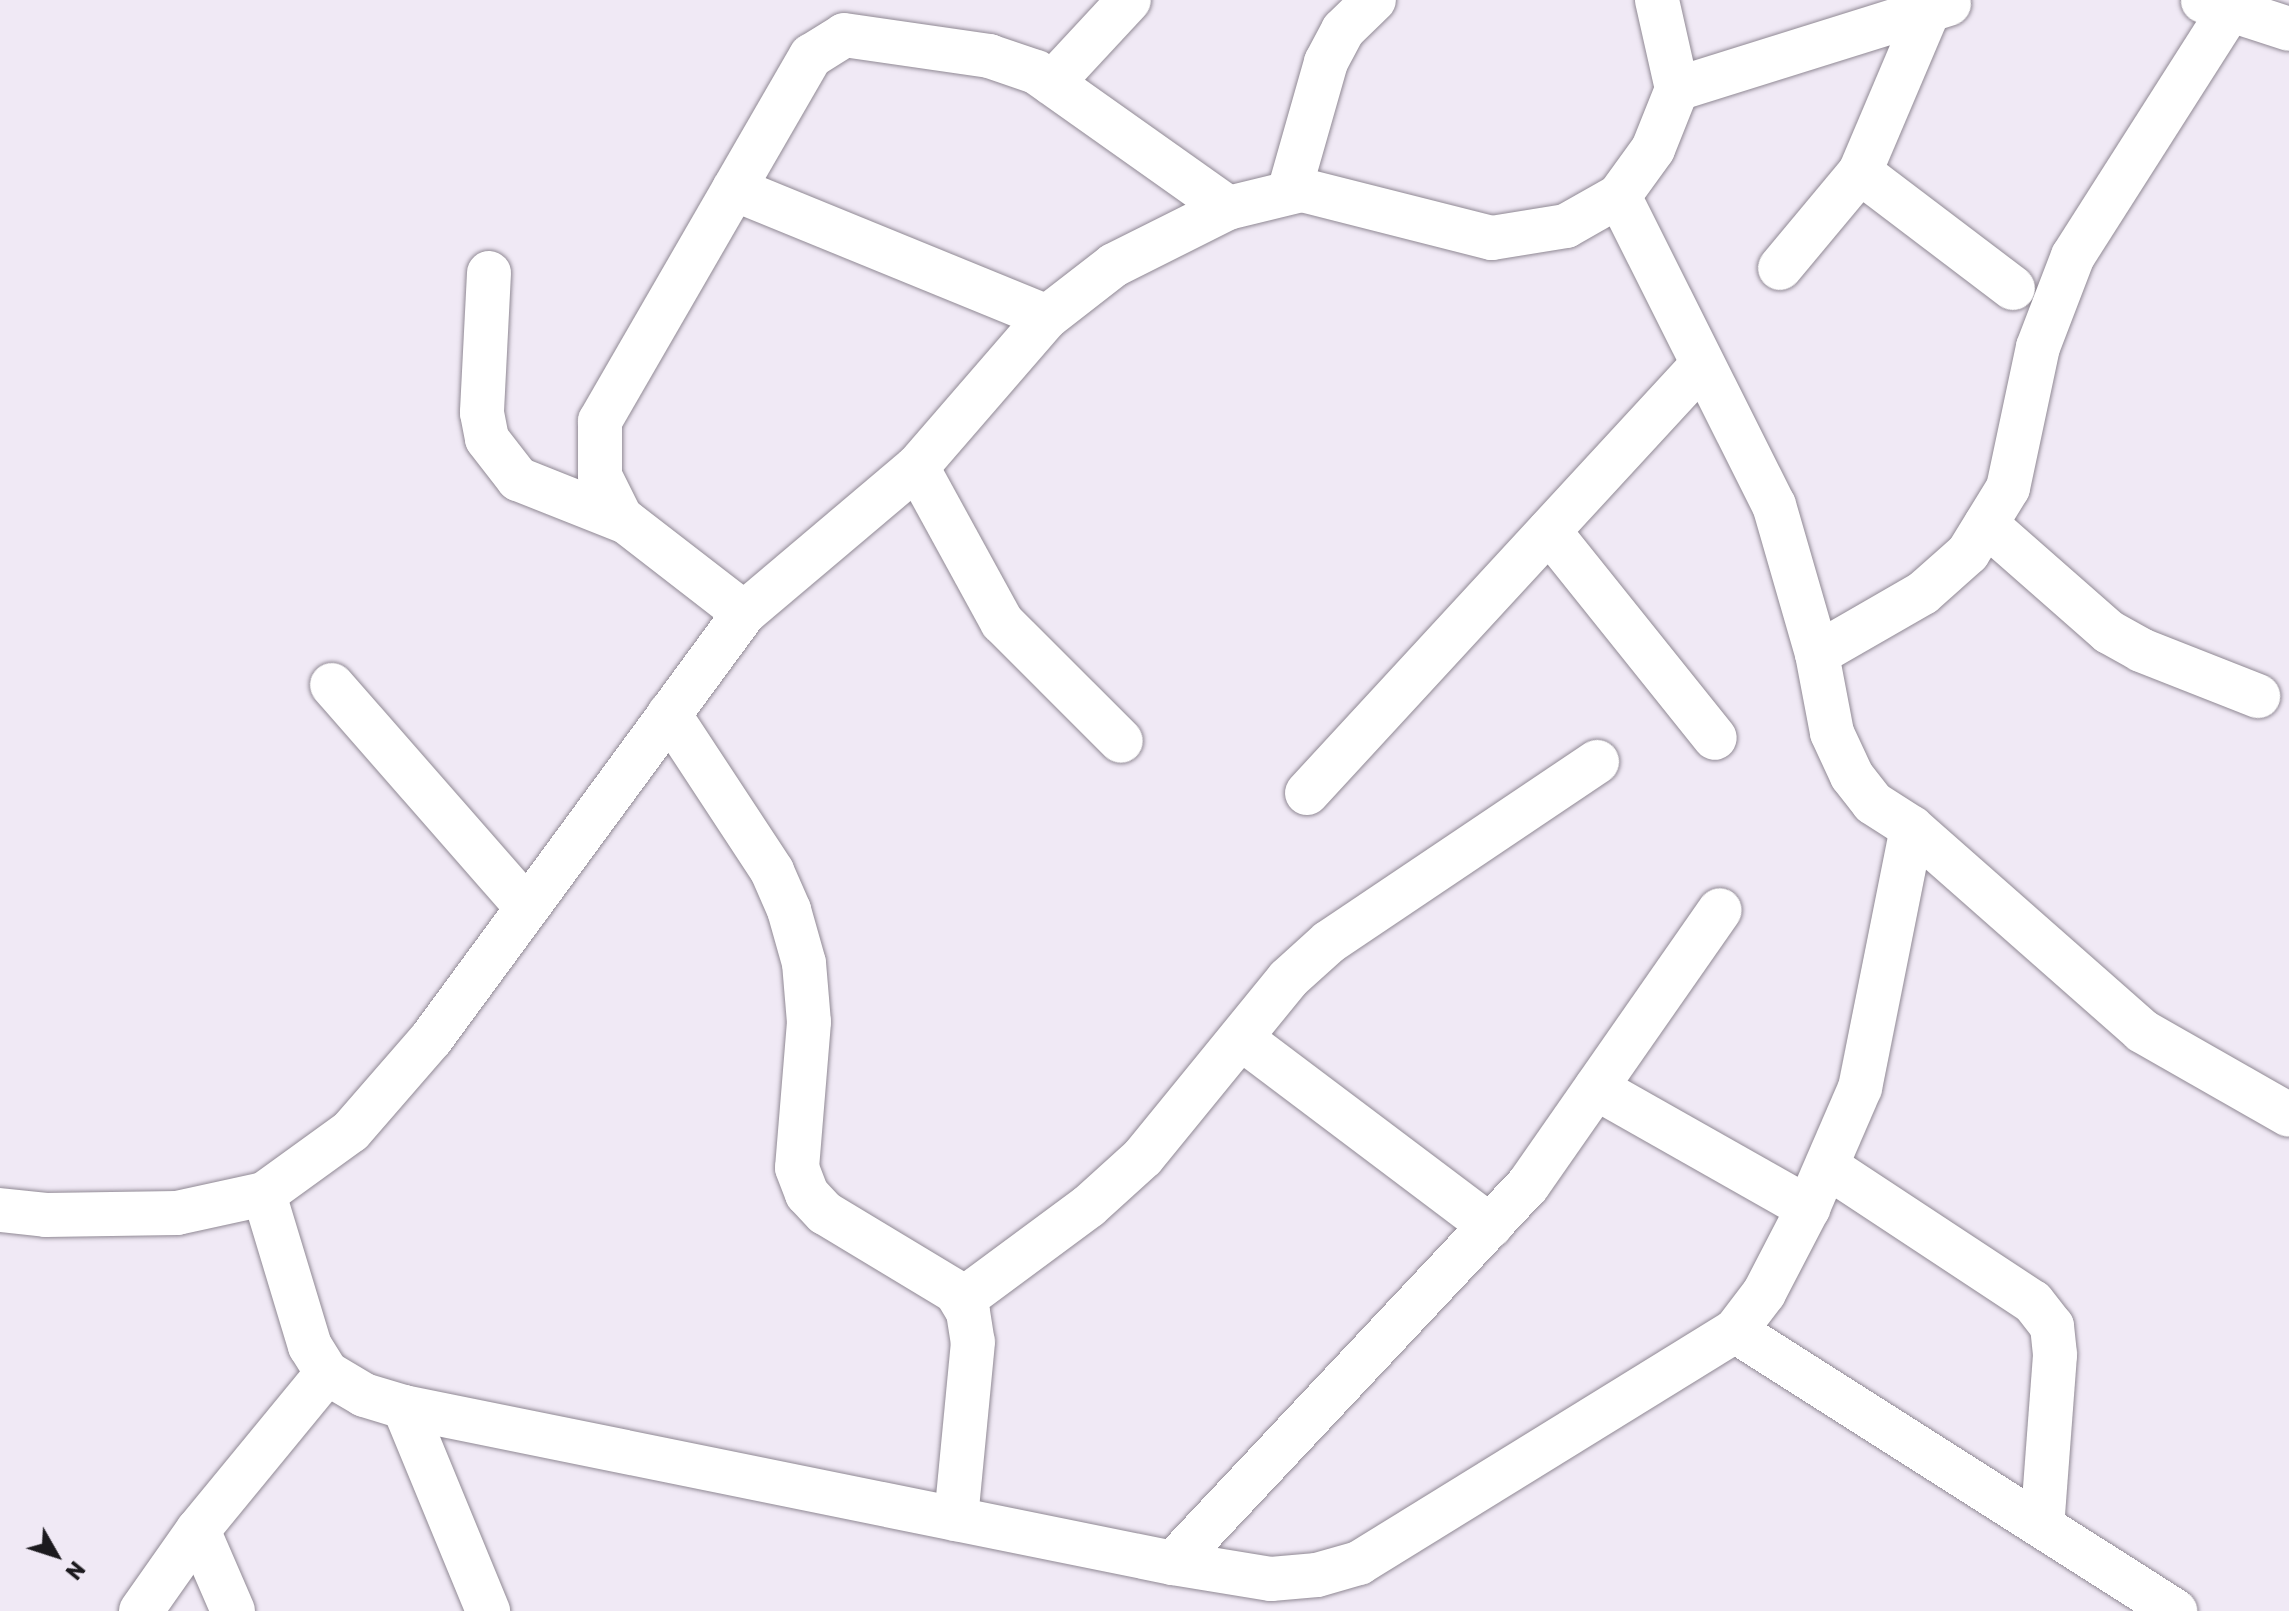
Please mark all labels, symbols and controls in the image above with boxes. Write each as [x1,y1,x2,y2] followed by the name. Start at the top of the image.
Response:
[16,1515,96,1595] north arrow
[60,1556,91,1585] text: N

